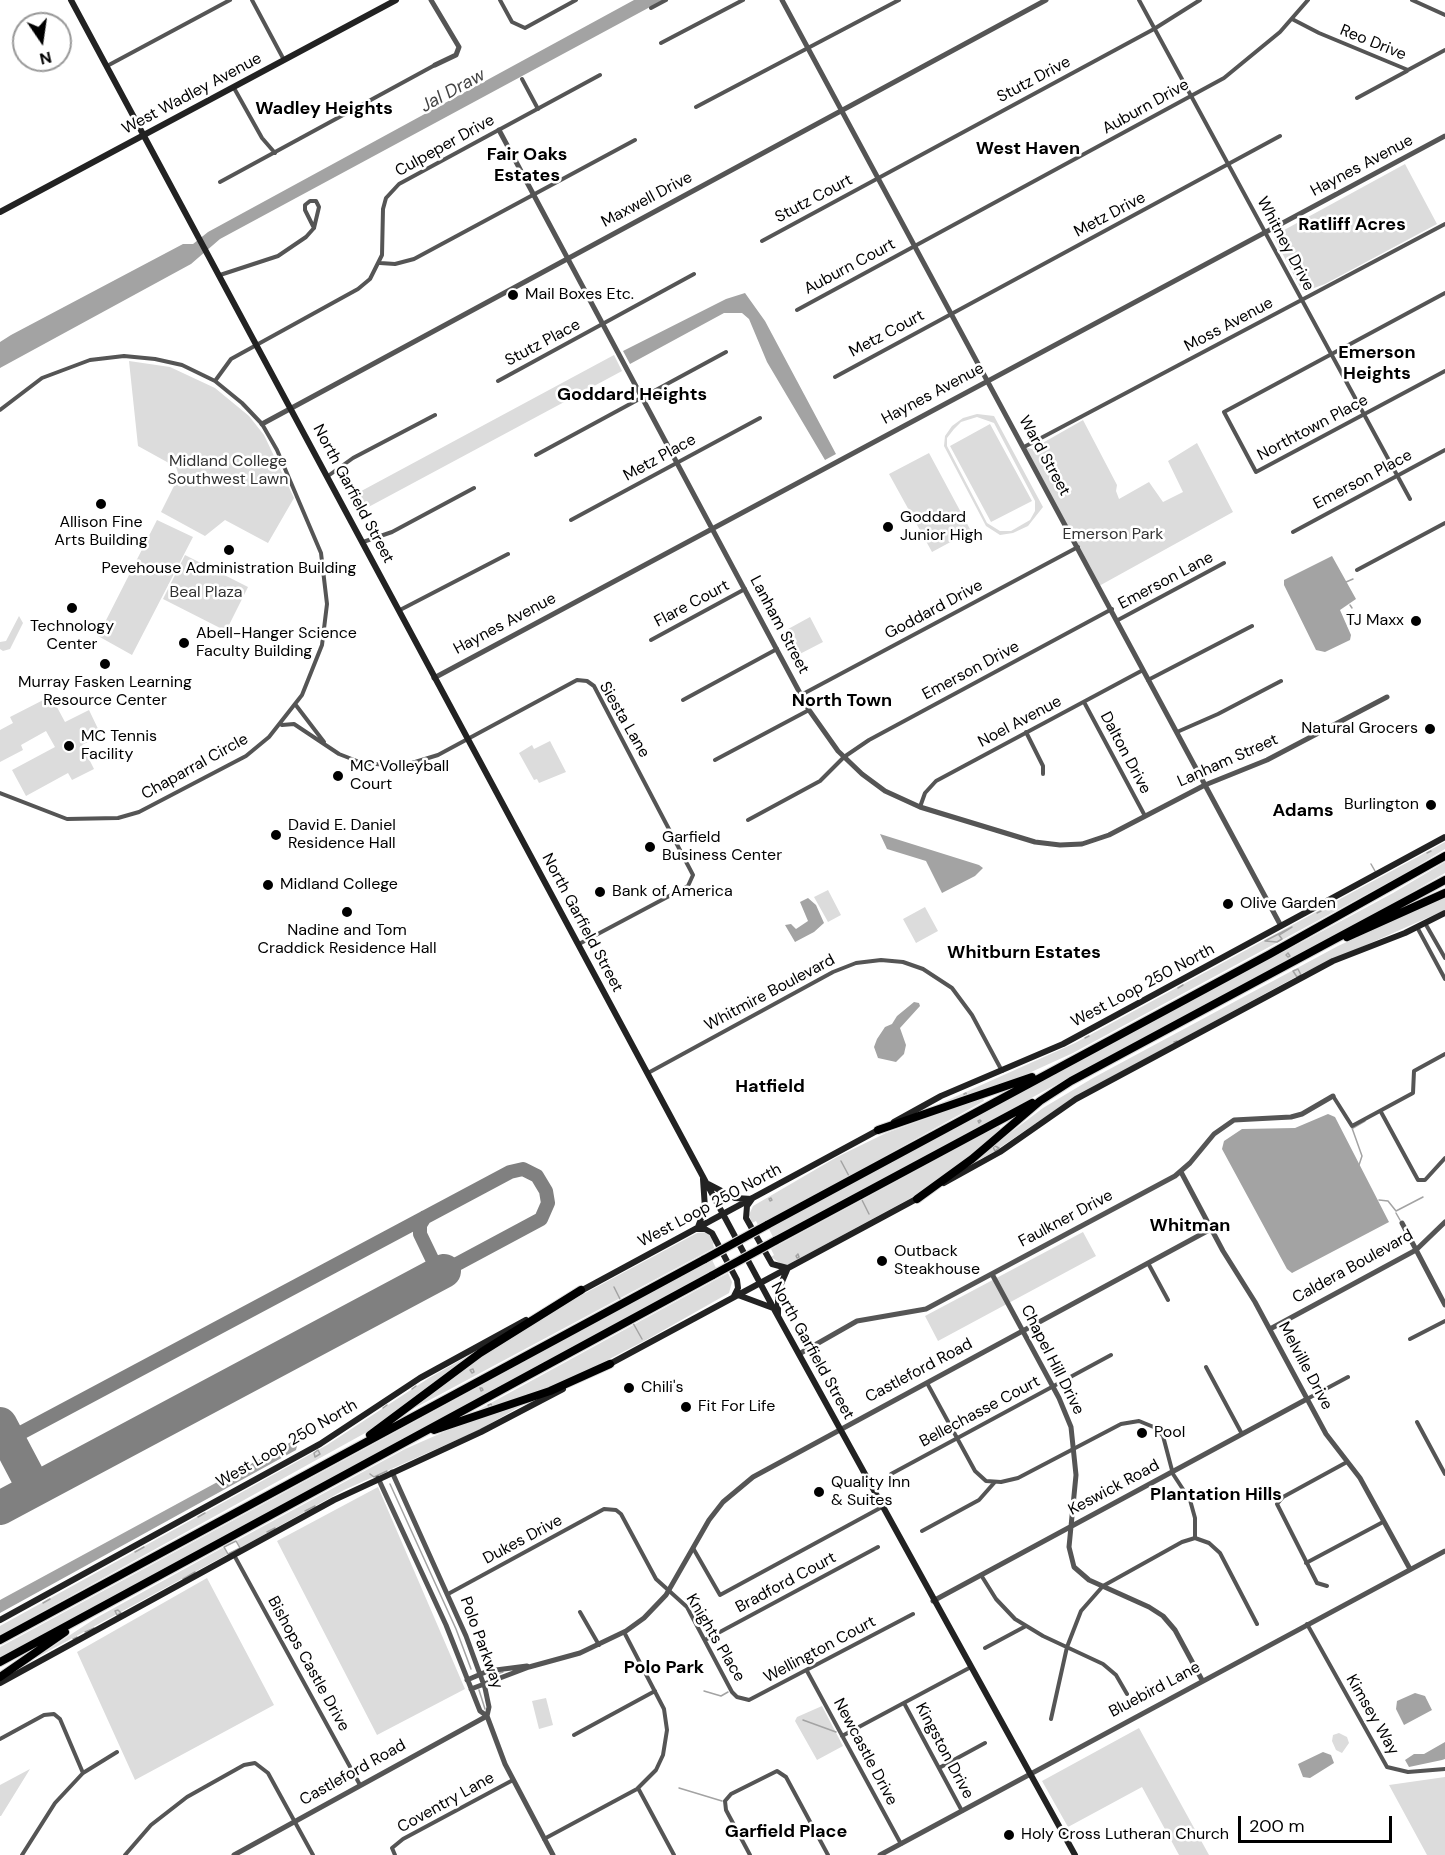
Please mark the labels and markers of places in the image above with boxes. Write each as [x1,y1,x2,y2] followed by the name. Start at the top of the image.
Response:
[525,285,634,305] place label: Mail Boxes Etc.
[506,288,520,302] marker: Mail Boxes Etc.
[94,497,108,511] marker: Allison Fine Arts Building
[900,508,983,546] place label: Goddard Junior High
[54,513,148,551] place label: Allison Fine Arts Building
[881,520,895,534] marker: Goddard Junior High
[222,543,236,557] marker: Pevehouse Administration Building
[102,559,356,579] place label: Pevehouse Administration Building
[65,601,79,615] marker: Technology Center
[1346,611,1404,631] place label: TJ Maxx
[1409,614,1423,628] marker: TJ Maxx
[30,617,114,655] place label: Technology Center
[196,624,357,662] place label: Abell-Hanger Science Faculty Building
[177,636,191,650] marker: Abell-Hanger Science Faculty Building
[98,657,112,671] marker: Murray Fasken Learning Resource Center
[18,673,192,711] place label: Murray Fasken Learning Resource Center
[1301,719,1418,739] place label: Natural Grocers
[1423,722,1437,736] marker: Natural Grocers
[81,727,157,765] place label: MC Tennis Facility
[62,739,76,753] marker: MC Tennis Facility
[350,757,449,795] place label: MC Volleyball Court
[331,769,345,783] marker: MC Volleyball Court
[1344,795,1419,815] place label: Burlington
[1424,798,1438,812] marker: Burlington
[288,816,396,854] place label: David E. Daniel Residence Hall
[269,828,283,842] marker: David E. Daniel Residence Hall
[662,828,782,866] place label: Garfield Business Center
[643,840,657,854] marker: Garfield Business Center
[280,875,398,895] place label: Midland College
[261,878,275,892] marker: Midland College
[612,882,733,902] place label: Bank of America
[593,885,607,899] marker: Bank of America
[1240,894,1336,914] place label: Olive Garden
[1221,897,1235,911] marker: Olive Garden
[340,905,354,919] marker: Nadine and Tom Craddick Residence Hall
[258,921,436,959] place label: Nadine and Tom Craddick Residence Hall
[894,1242,980,1280] place label: Outback Steakhouse
[875,1254,889,1268] marker: Outback Steakhouse
[641,1378,683,1398] place label: Chili's
[622,1381,636,1395] marker: Chili's
[698,1397,775,1417] place label: Fit For Life
[679,1400,693,1414] marker: Fit For Life
[1154,1423,1185,1443] place label: Pool
[1135,1426,1149,1440] marker: Pool
[831,1473,910,1511] place label: Quality Inn & Suites
[812,1485,826,1499] marker: Quality Inn & Suites
[1021,1825,1229,1845] place label: Holy Cross Lutheran Church
[1002,1828,1016,1842] marker: Holy Cross Lutheran Church

